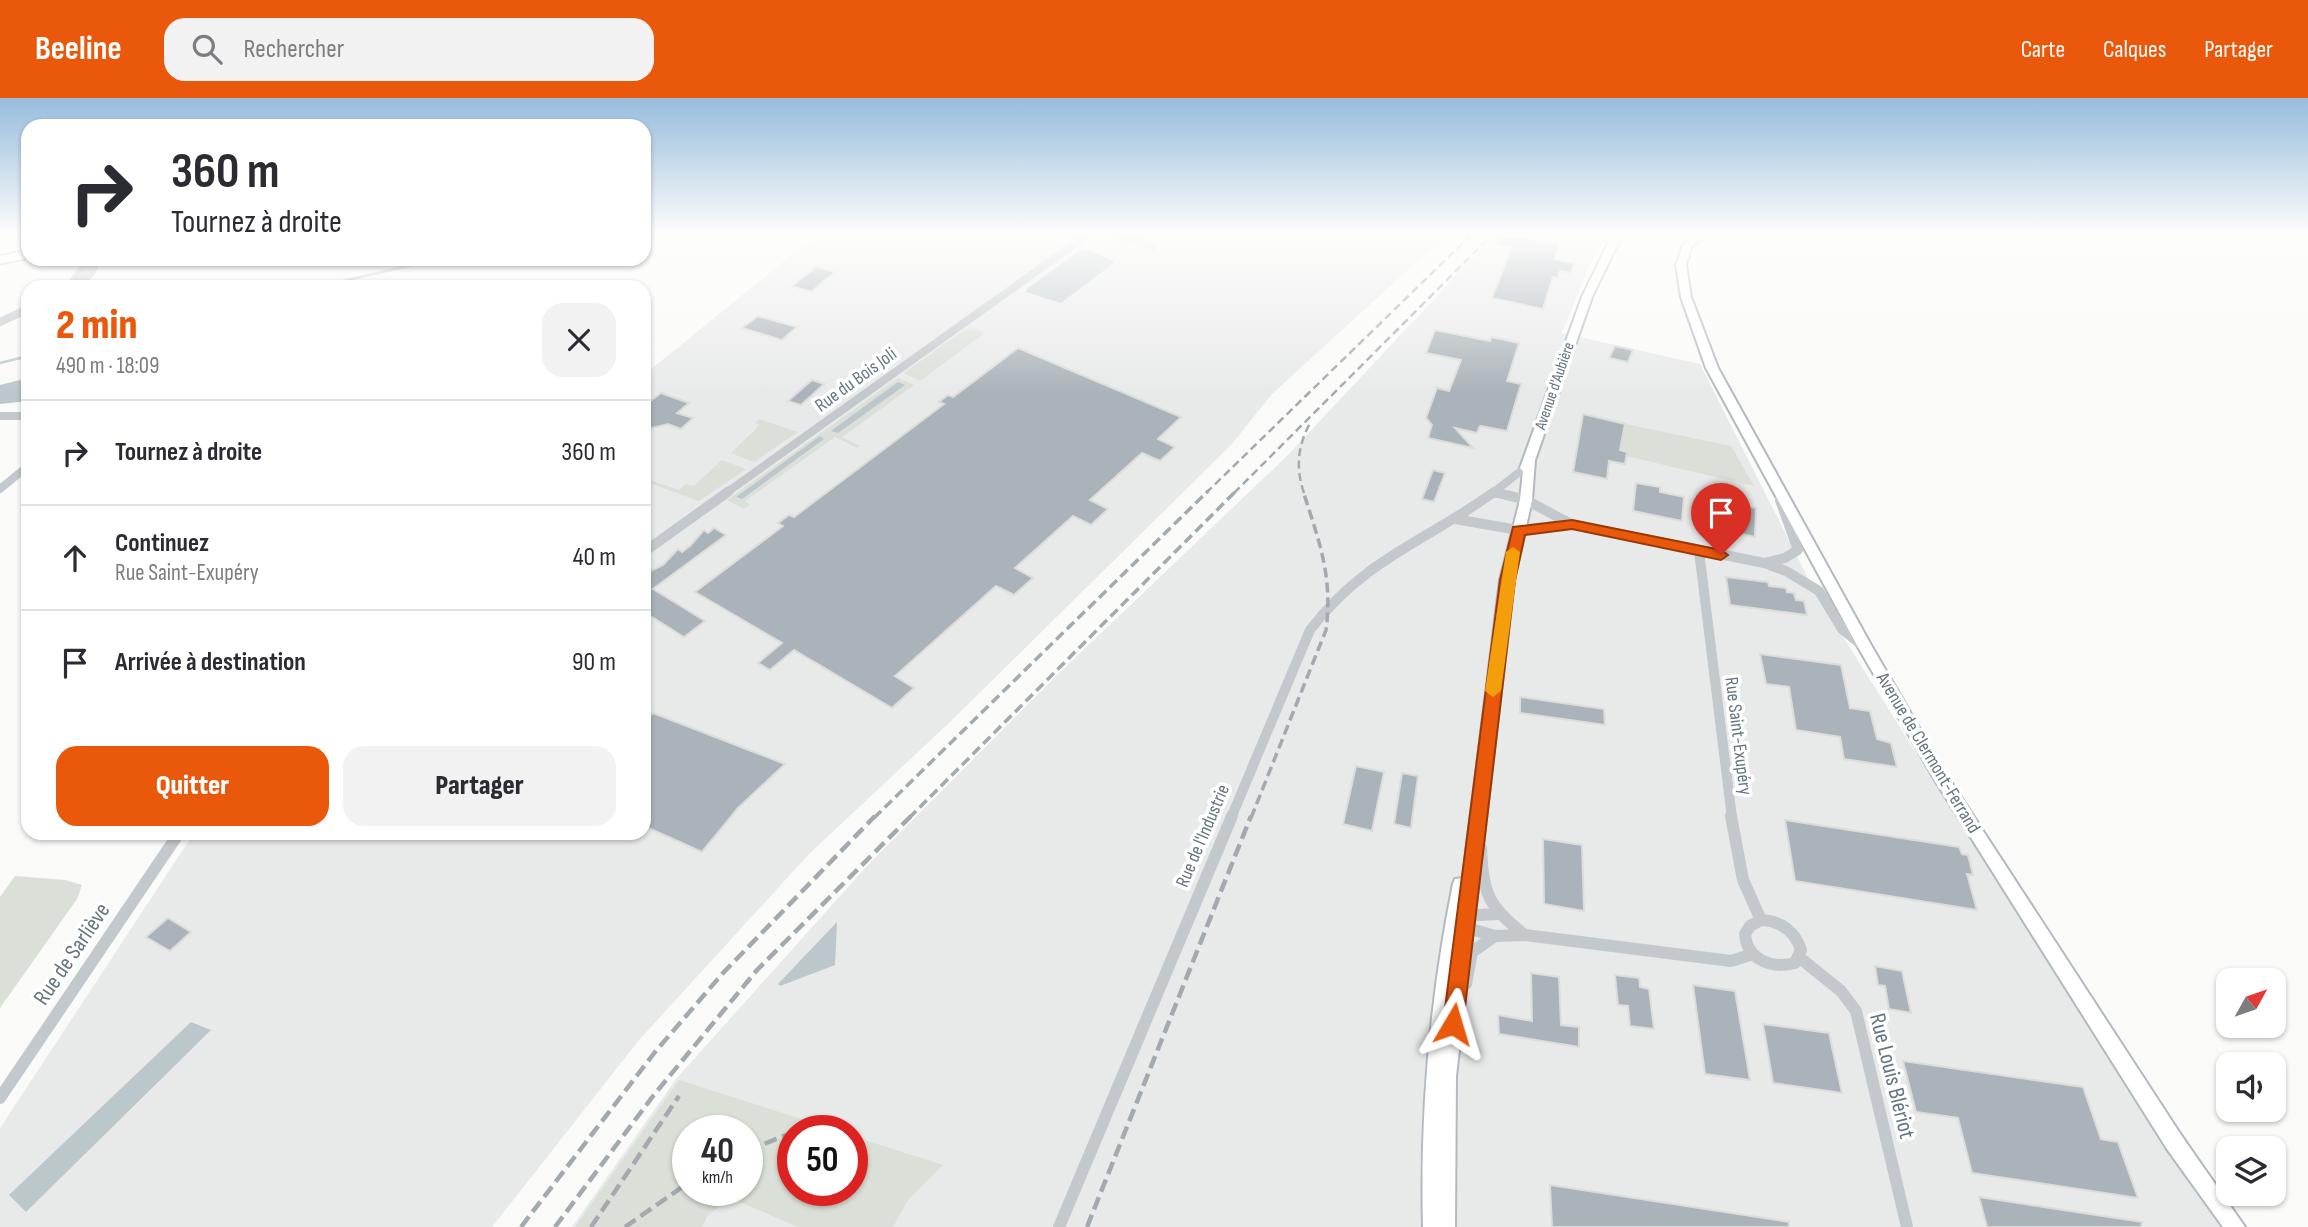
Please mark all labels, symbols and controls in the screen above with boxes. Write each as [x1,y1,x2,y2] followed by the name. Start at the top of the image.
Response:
[164,18,654,81] search box
[35,29,122,69] text: Beeline
[188,30,226,68] icon: search
[244,34,344,65] text: Rechercher
[2021,35,2065,64] text: Carte
[2103,35,2166,64] text: Calques
[2204,35,2273,64] text: Partager
[171,143,279,202] text: 360 m
[56,147,147,238] icon: right
[171,203,342,242] text: Tournez à droite
[56,300,137,351] text: 2 min
[542,303,616,377] button: close
[1531,340,1579,433] street label: Avenue d'Aubière
[811,343,901,417] street label: Rue du Bois Joli
[56,352,159,380] text: 490 m · 18:09
[56,434,94,472] icon: right
[115,437,262,468] text: Tournez à droite
[561,437,616,468] text: 360 m
[1691,483,1751,555] pin
[1702,494,1740,532] icon: arrive
[115,528,209,559] text: Continuez
[56,539,94,577] icon: ahead
[573,542,616,573] text: 40 m
[115,559,259,587] text: Rue Saint-Exupéry
[56,644,94,682] icon: arrive
[115,647,306,678] text: Arrivée à destination
[572,647,616,678] text: 90 m
[1870,668,1985,838] street label: Avenue de Clermont-Ferrand
[1719,676,1757,797] street label: Rue Saint-Exupéry
[56,746,329,826] button: Quitter
[343,746,616,826] button: Partager
[1171,781,1235,891] street label: Rue de l'Industrie
[28,898,116,1010] street label: Rue de Sarliève
[2216,968,2286,1038] north arrow
[2216,968,2286,1206] map controls
[1416,987,1490,1061] position arrow
[1863,1011,1921,1141] street label: Rue Louis Blériot
[2216,1052,2286,1122] button: sound
[777,1115,868,1206] speed limit sign: 50
[701,1130,734,1173] text: 40
[2216,1136,2286,1206] button: layers
[702,1167,733,1188] text: km/h

